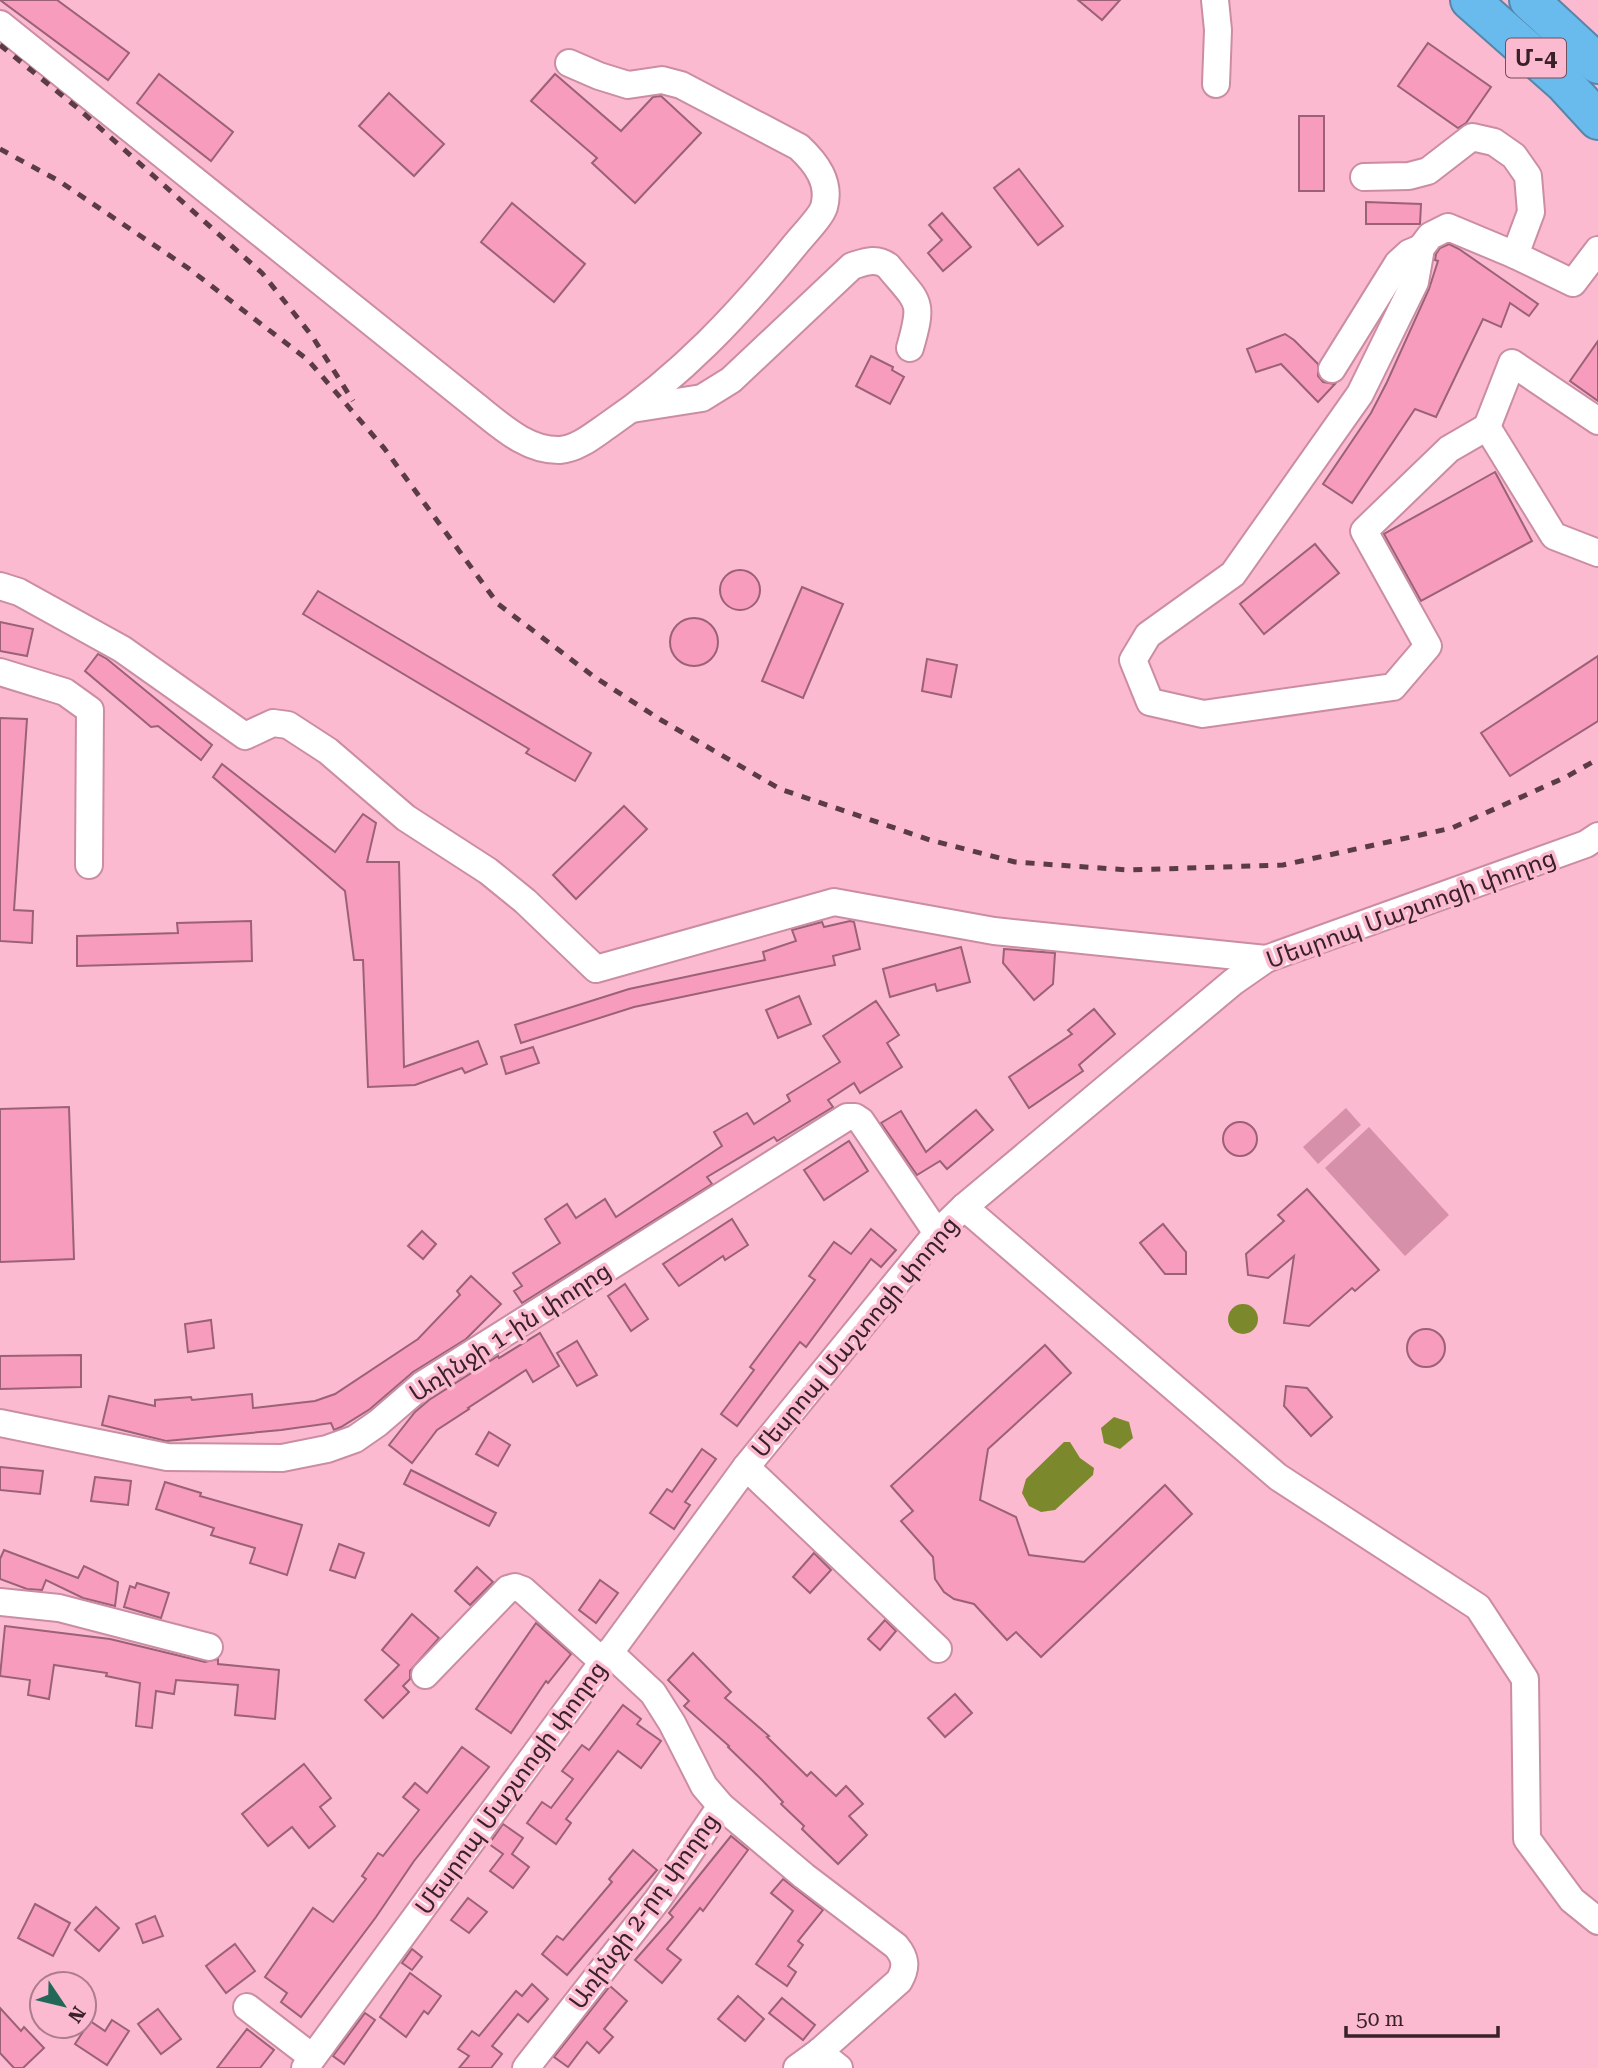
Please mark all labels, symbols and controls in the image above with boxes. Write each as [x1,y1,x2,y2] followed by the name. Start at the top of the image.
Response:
[1506,39,1566,78] road number: Մ-4
[1262,844,1560,974] street label: Մեսրոպ Մաշտոցի փողոց
[746,1211,964,1463] street label: Մեսրոպ Մաշտոցի փողոց
[404,1256,616,1408] street label: Առինջի 1-ին փողոց
[410,1656,612,1920] street label: Մեսրոպ Մաշտոցի փողոց
[564,1808,724,2014] street label: Առինջի 2-րդ փողոց
[28,1970,98,2040] north arrow
[1346,1994,1498,2038] scale bar
[63,2002,90,2027] text: N
[1356,2007,1404,2031] text: 50 m

